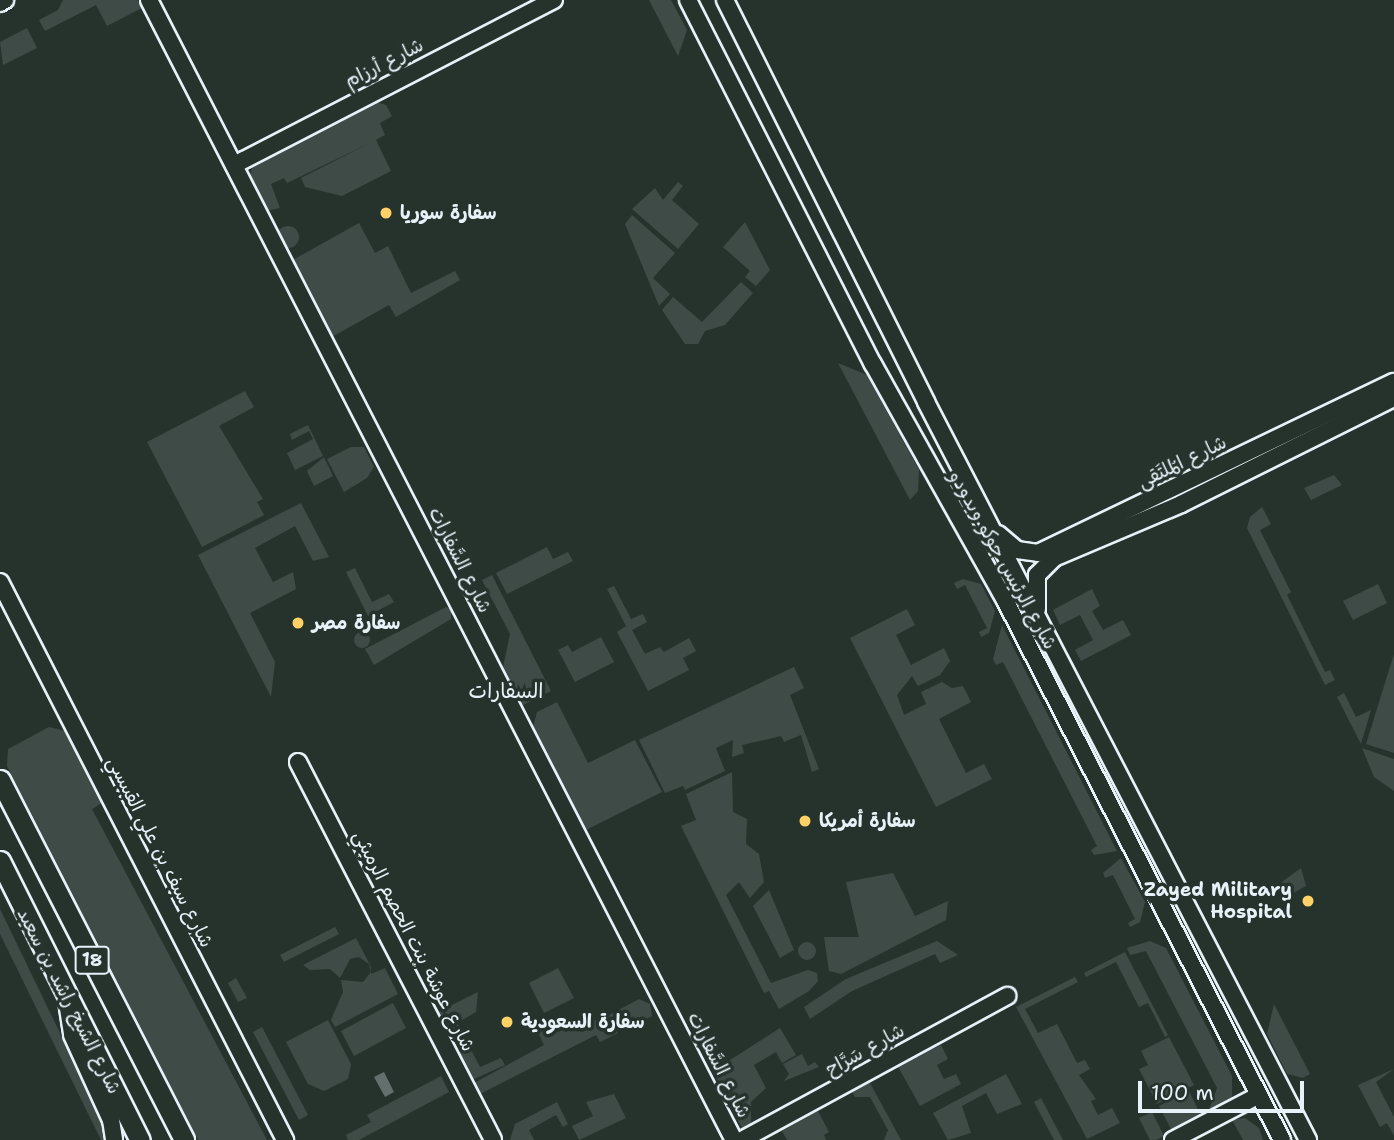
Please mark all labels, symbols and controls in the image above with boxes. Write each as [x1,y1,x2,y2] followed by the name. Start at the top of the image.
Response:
[341,33,427,93] street label: شارع أرزام
[400,202,497,224] place label: سفارة سوريا
[378,205,394,221] marker: سفارة سوريا
[1134,431,1230,493] street label: شارع المُلتَقى
[944,467,1062,653] street label: شارع الرئيس جوكو ويدودو
[424,503,496,617] street label: شارع السَّفارات
[312,612,400,634] place label: سفارة مصر
[290,615,306,631] marker: سفارة مصر
[469,678,543,704] district label: السفارات
[102,753,218,951] street label: شارع سيف بن علي القبيسي
[819,810,916,832] place label: سفارة أمريكا
[797,813,813,829] marker: سفارة أمريكا
[348,827,480,1055] street label: شارع عوشة بنت الحصم الرميثي
[1144,879,1292,923] place label: Zayed Military Hospital
[1298,891,1318,911] marker: Zayed Military Hospital
[12,904,126,1098] street label: شارع الشيخ راشد بن سعيد
[74,945,110,974] road number: 18
[683,1008,755,1122] street label: شارع السَّفارات
[521,1011,645,1033] place label: سفارة السعودية
[499,1014,515,1030] marker: سفارة السعودية
[822,1019,908,1081] street label: شارع سَرَّاح
[1142,1066,1308,1110] scale bar
[1151,1079,1214,1107] text: 100 m

